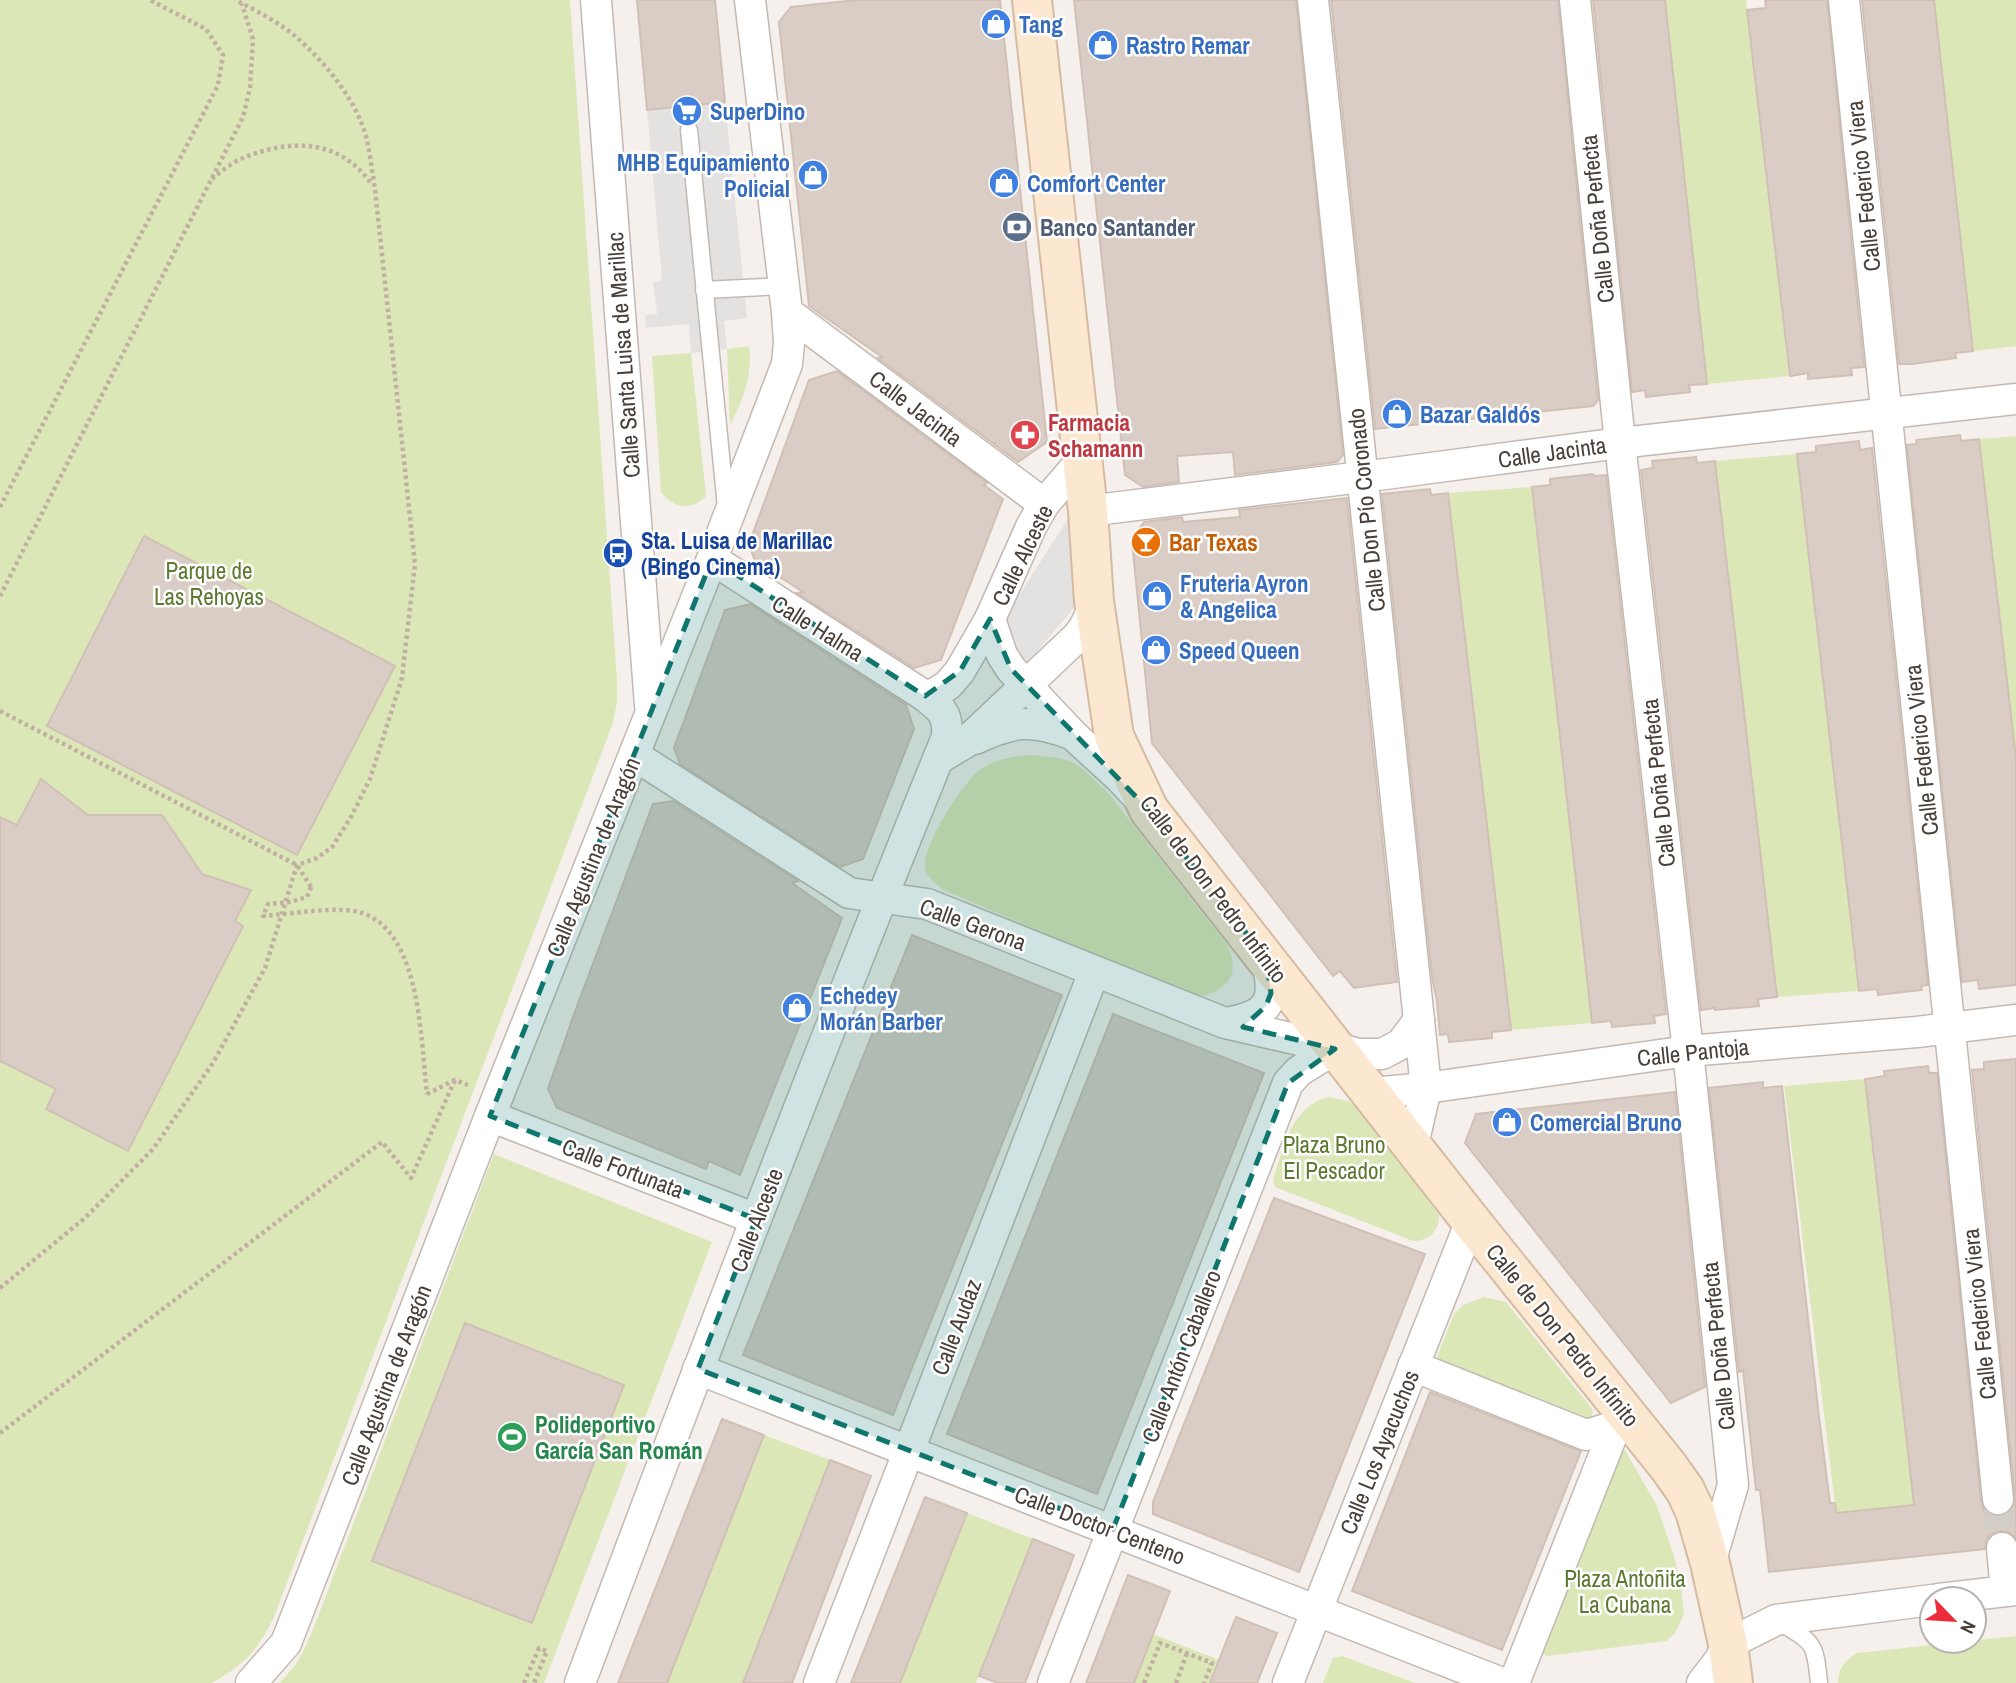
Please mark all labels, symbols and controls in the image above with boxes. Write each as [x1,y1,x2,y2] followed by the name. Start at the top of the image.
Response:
[979,7,1013,41] shop icon: Tang
[1019,9,1063,40] place label: Tang
[1086,28,1120,62] shop icon: Rastro Remar
[1126,30,1250,61] place label: Rastro Remar
[670,94,704,128] supermarket icon: SuperDino
[710,96,805,127] place label: SuperDino
[1839,98,1887,273] street label: Calle Federico Viera
[1573,133,1621,305] street label: Calle Doña Perfecta
[617,147,790,204] place label: MHB Equipamiento Policial
[796,158,830,192] shop icon: MHB Equipamiento Policial
[987,166,1021,200] shop icon: Comfort Center
[1027,168,1166,199] place label: Comfort Center
[1000,210,1034,244] bank icon: Banco Santander
[1040,212,1196,243] place label: Banco Santander
[599,231,647,479] street label: Calle Santa Luisa de Marillac
[863,363,969,453] street label: Calle Jacinta
[1380,397,1414,431] shop icon: Bazar Galdós
[1420,399,1541,430] place label: Bazar Galdós
[1048,407,1143,464] place label: Farmacia Schamann
[1340,407,1392,613] street label: Calle Don Pío Coronado
[1008,418,1042,452] pharmacy icon: Farmacia Schamann
[1496,429,1609,475] street label: Calle Jacinta
[984,499,1060,611] street label: Calle Alceste
[641,525,833,582] place label: Sta. Luisa de Marillac (Bingo Cinema)
[1129,525,1163,559] bar icon: Bar Texas
[1169,527,1258,558] place label: Bar Texas
[601,536,635,570] bus stop icon: Sta. Luisa de Marillac (Bingo Cinema)
[154,555,264,612] park label: Parque de Las Rehoyas
[1180,568,1309,625] place label: Fruteria Ayron & Angelica
[1140,579,1174,613] shop icon: Fruteria Ayron & Angelica
[766,588,870,669] street label: Calle Halma
[1139,633,1173,667] shop icon: Speed Queen
[1179,635,1300,666] place label: Speed Queen
[1897,662,1945,837] street label: Calle Federico Viera
[1634,697,1682,869] street label: Calle Doña Perfecta
[539,753,647,961] street label: Calle Agustina de Aragón
[1133,789,1295,989] street label: Calle de Don Pedro Infinito
[915,890,1031,958] street label: Calle Gerona
[820,980,943,1037] place label: Echedey Morán Barber
[780,991,814,1025] shop icon: Echedey Morán Barber
[1636,1031,1751,1073] street label: Calle Pantoja
[1490,1105,1524,1139] shop icon: Comercial Bruno
[1530,1107,1682,1138] place label: Comercial Bruno
[1283,1129,1386,1186] park label: Plaza Bruno El Pescador
[558,1131,689,1206] street label: Calle Fortunata
[722,1164,790,1276] street label: Calle Alceste
[1955,1226,2003,1401] street label: Calle Federico Viera
[1479,1237,1647,1433] street label: Calle de Don Pedro Infinito
[1694,1260,1742,1432] street label: Calle Doña Perfecta
[1134,1265,1228,1447] street label: Calle Antón Caballero
[923,1274,989,1380] street label: Calle Audaz
[333,1280,439,1490] street label: Calle Agustina de Aragón
[1332,1365,1426,1539] street label: Calle Los Ayacuchos
[535,1409,703,1466] place label: Polideportivo García San Román
[495,1420,529,1454] sports icon: Polideportivo García San Román
[1010,1478,1190,1572] street label: Calle Doctor Centeno
[1564,1563,1686,1620] park label: Plaza Antoñita La Cubana
[1918,1585,1988,1655] north arrow
[1954,1617,1983,1638] text: N

